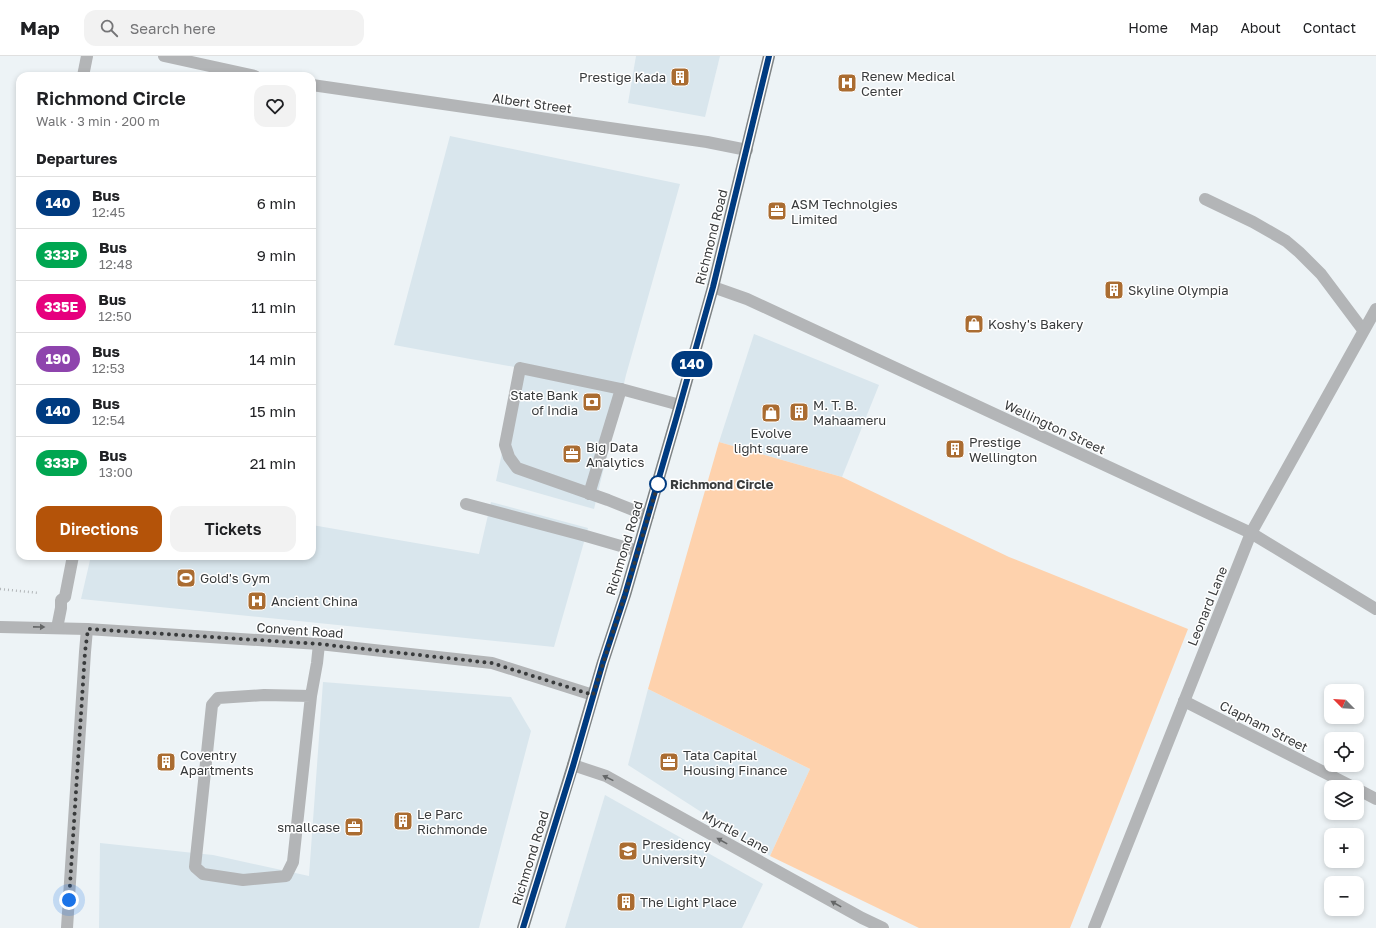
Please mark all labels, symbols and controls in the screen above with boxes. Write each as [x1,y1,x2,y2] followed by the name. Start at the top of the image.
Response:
[84,10,364,46] search box
[20,16,60,39] text: Map
[98,17,120,39] icon: search
[130,19,216,37] text: Search here
[1128,19,1168,36] text: Home
[1190,19,1218,36] text: Map
[1240,19,1281,36] text: About
[1303,19,1356,36] text: Contact
[669,66,691,88] building icon: Prestige Kada
[861,68,955,99] place label: Renew Medical Center
[579,69,666,85] place label: Prestige Kada
[836,72,858,94] hospital icon: Renew Medical Center
[254,85,296,127] button: heart
[36,86,186,109] text: Richmond Circle
[491,89,573,117] street label: Albert Street
[36,113,160,129] text: Walk · 3 min · 200 m
[36,149,117,167] text: Departures
[92,186,120,204] text: Bus
[691,188,731,286] street label: Richmond Road
[45,194,71,211] text: 140
[257,194,296,212] text: 6 min
[791,196,898,227] place label: ASM Technolgies Limited
[766,200,788,222] office icon: ASM Technolgies Limited
[92,204,125,220] text: 12:45
[99,238,127,256] text: Bus
[44,246,79,263] text: 333P
[257,246,296,264] text: 9 min
[99,256,133,272] text: 12:48
[1103,279,1125,301] building icon: Skyline Olympia
[1128,282,1229,298] place label: Skyline Olympia
[98,290,126,308] text: Bus
[44,298,78,315] text: 335E
[251,298,296,316] text: 11 min
[98,308,132,324] text: 12:50
[963,313,985,335] shop icon: Koshy's Bakery
[988,316,1084,332] place label: Koshy's Bakery
[92,342,120,360] text: Bus
[45,350,71,367] text: 190
[249,350,296,368] text: 14 min
[669,351,715,377] line badge: 140
[679,355,705,372] text: 140
[92,360,125,376] text: 12:53
[510,387,579,418] place label: State Bank of India
[581,391,603,413] bank icon: State Bank of India
[92,394,120,412] text: Bus
[1002,396,1108,458] street label: Wellington Street
[813,397,886,428] place label: M. T. B. Mahaameru
[788,401,810,423] building icon: M. T. B. Mahaameru
[45,402,71,419] text: 140
[250,402,296,420] text: 15 min
[760,402,782,424] shop icon: Evolve light square
[92,412,125,428] text: 12:54
[734,425,808,456] place label: Evolve light square
[969,434,1037,465] place label: Prestige Wellington
[944,438,966,460] building icon: Prestige Wellington
[586,439,644,470] place label: Big Data Analytics
[561,443,583,465] office icon: Big Data Analytics
[99,446,127,464] text: Bus
[44,454,79,471] text: 333P
[250,454,296,472] text: 21 min
[99,464,133,480] text: 13:00
[649,475,667,493] marker: Richmond Circle
[670,476,774,492] place label: Richmond Circle
[602,499,646,597] street label: Richmond Road
[36,506,162,552] button: Directions
[170,506,296,552] button: Tickets
[1184,564,1230,648] street label: Leonard Lane
[175,567,197,589] sports icon: Gold's Gym
[200,570,270,586] place label: Gold's Gym
[246,590,268,612] hospital icon: Ancient China
[271,593,358,609] place label: Ancient China
[256,619,344,641] street label: Convent Road
[33,624,45,631] one-way arrow
[1324,684,1364,724] north arrow
[1324,684,1364,916] map controls
[1217,697,1311,755] street label: Clapham Street
[1324,732,1364,772] button: locate
[180,747,254,778] place label: Coventry Apartments
[683,747,787,778] place label: Tata Capital Housing Finance
[155,751,177,773] building icon: Coventry Apartments
[658,751,680,773] office icon: Tata Capital Housing Finance
[602,775,614,781] one-way arrow
[1324,780,1364,820] button: layers
[417,806,487,837] place label: Le Parc Richmonde
[700,807,772,857] street label: Myrtle Lane
[508,809,552,907] street label: Richmond Road
[392,810,414,832] building icon: Le Parc Richmonde
[343,816,365,838] office icon: smallcase
[277,819,340,835] place label: smallcase
[1324,828,1364,868] button: +
[642,836,712,867] place label: Presidency University
[716,837,728,844] one-way arrow
[617,840,639,862] school or university icon: Presidency University
[1324,876,1364,916] button: −
[59,890,79,910] your location
[615,891,637,913] building icon: The Light Place
[640,894,737,910] place label: The Light Place
[830,900,842,907] one-way arrow

